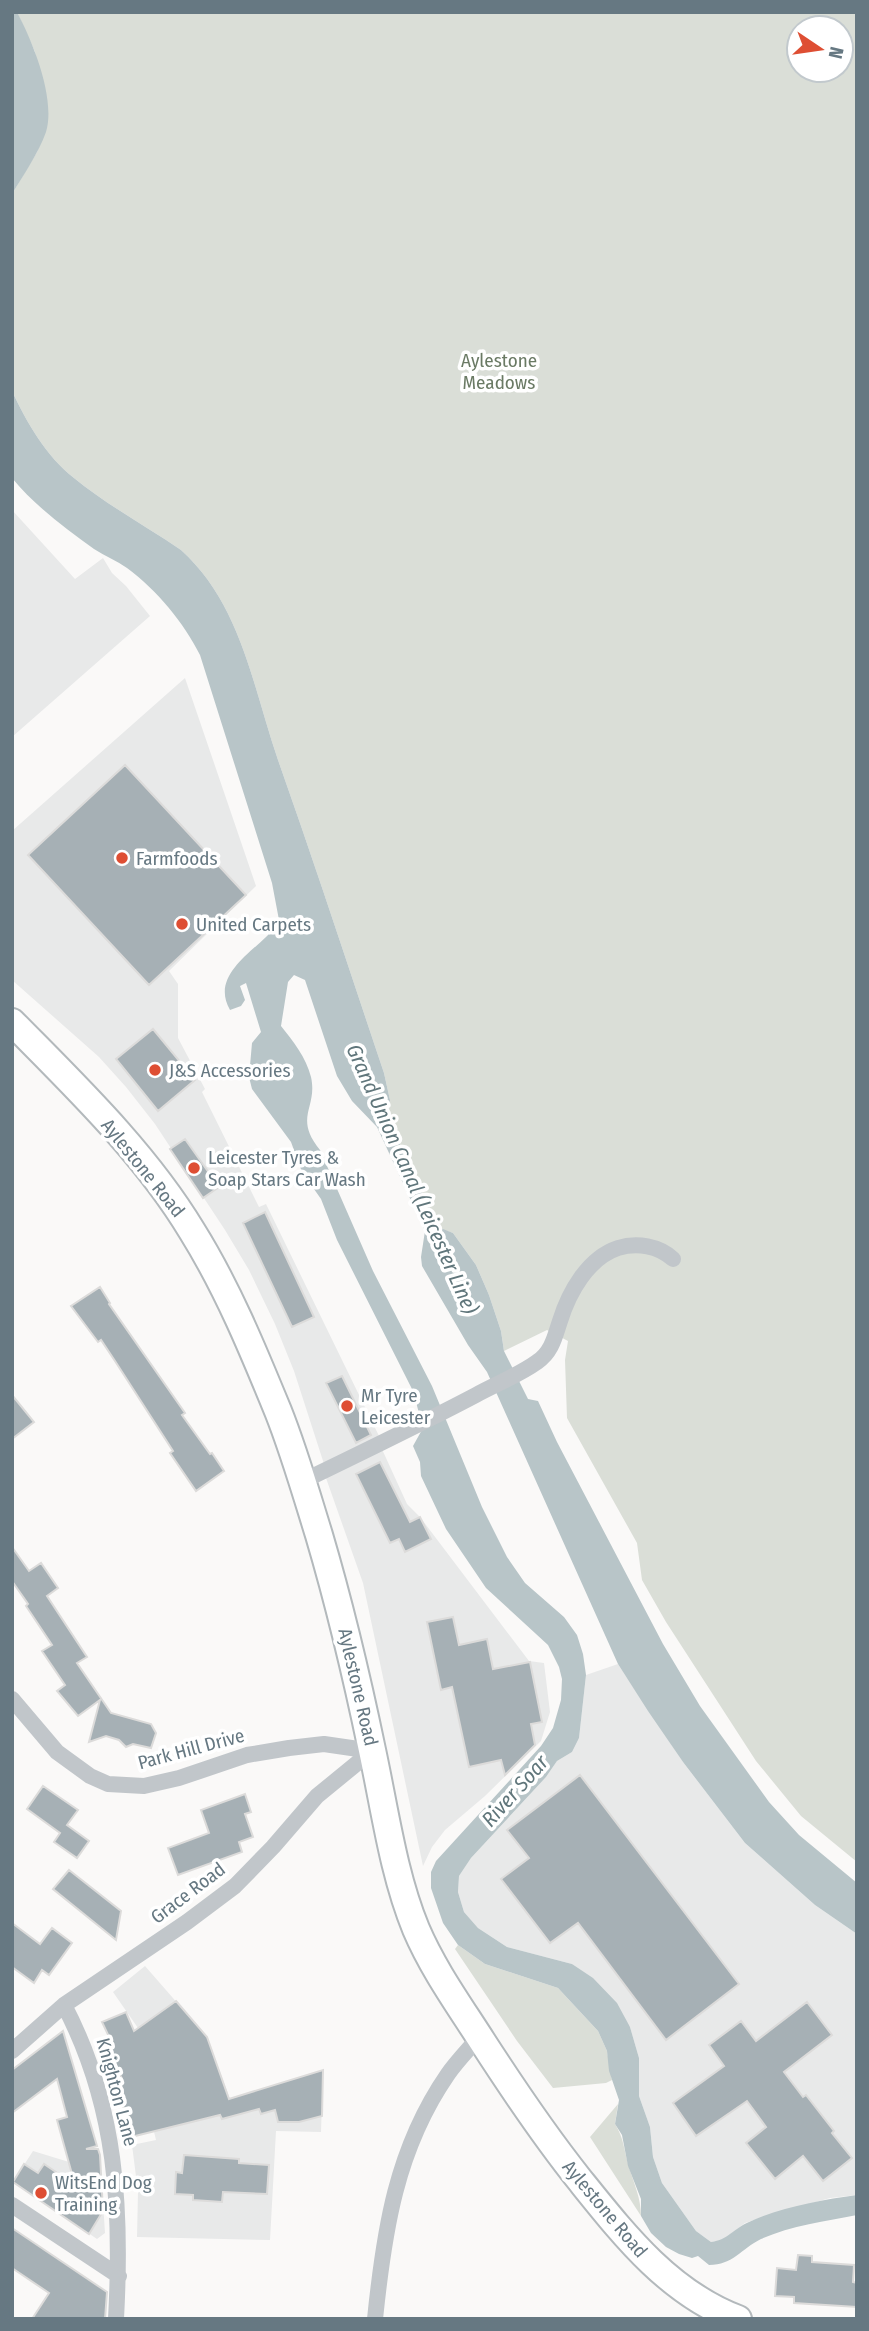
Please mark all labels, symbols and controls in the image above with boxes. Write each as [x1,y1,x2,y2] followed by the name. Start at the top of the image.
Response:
[785,14,855,84] north arrow
[824,45,849,61] text: N
[461,349,537,394] park label: Aylestone Meadows
[136,847,218,870] place label: Farmfoods
[114,850,130,866] marker: Farmfoods
[196,913,311,936] place label: United Carpets
[174,916,190,932] marker: United Carpets
[341,1040,483,1318] water label: Grand Union Canal (Leicester Line)
[169,1059,291,1082] place label: J&S Accessories
[147,1062,163,1078] marker: J&S Accessories
[96,1114,190,1222] street label: Aylestone Road
[208,1146,366,1191] place label: Leicester Tyres & Soap Stars Car Wash
[186,1160,202,1176] marker: Leicester Tyres & Soap Stars Car Wash
[361,1384,431,1429] place label: Mr Tyre Leicester
[339,1398,355,1414] marker: Mr Tyre Leicester
[333,1626,383,1748] street label: Aylestone Road
[135,1724,247,1774] street label: Park Hill Drive
[476,1749,554,1832] water label: River Soar
[146,1858,230,1928] street label: Grace Road
[92,2035,142,2149] street label: Knighton Lane
[558,2156,652,2262] street label: Aylestone Road
[55,2171,152,2216] place label: WitsEnd Dog Training
[33,2185,49,2201] marker: WitsEnd Dog Training

